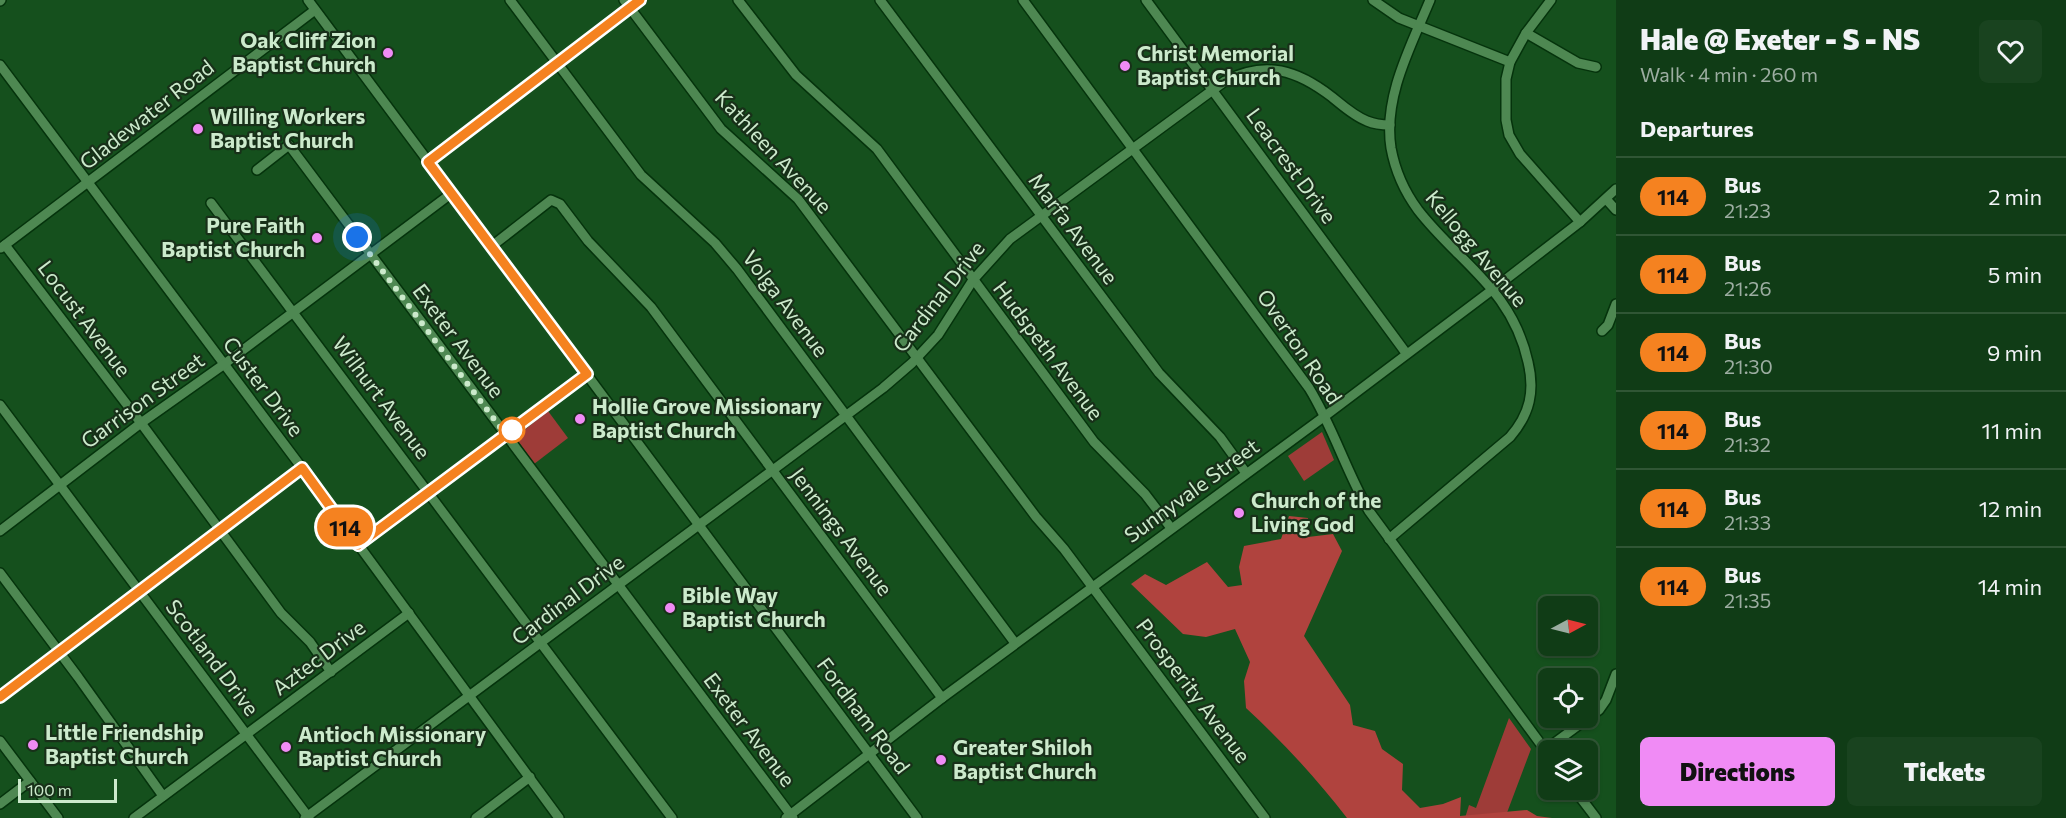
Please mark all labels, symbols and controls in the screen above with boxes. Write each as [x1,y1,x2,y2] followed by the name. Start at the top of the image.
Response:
[1979,20,2042,83] button: heart
[1640,22,1920,56] text: Hale @ Exeter - S - NS
[232,27,376,76] place label: Oak Cliff Zion Baptist Church
[1137,40,1294,89] place label: Christ Memorial Baptist Church
[381,46,395,60] marker: Oak Cliff Zion Baptist Church
[74,54,218,174] street label: Gladewater Road
[1118,59,1132,73] marker: Christ Memorial Baptist Church
[1640,62,1818,86] text: Walk · 4 min · 260 m
[711,84,838,218] street label: Kathleen Avenue
[210,103,365,152] place label: Willing Workers Baptist Church
[1242,103,1342,228] street label: Leacrest Drive
[1640,115,1754,142] text: Departures
[191,122,205,136] marker: Willing Workers Baptist Church
[1024,168,1124,288] street label: Marfa Avenue
[1724,171,1761,198] text: Bus
[1988,183,2042,210] text: 2 min
[1657,184,1689,209] text: 114
[1421,185,1533,311] street label: Kellogg Avenue
[1724,198,1771,222] text: 21:23
[161,212,305,261] place label: Pure Faith Baptist Church
[342,222,372,252] your location
[310,231,324,245] marker: Pure Faith Baptist Church
[887,236,989,357] street label: Cardinal Drive
[738,245,834,361] street label: Volga Avenue
[1724,249,1761,276] text: Bus
[33,255,137,381] street label: Locust Avenue
[1988,261,2042,288] text: 5 min
[1657,262,1689,287] text: 114
[989,276,1109,424] street label: Hudspeth Avenue
[1724,276,1772,300] text: 21:26
[408,278,510,402] street label: Exeter Avenue
[1253,284,1348,408] street label: Overton Road
[1724,327,1761,354] text: Bus
[219,331,310,441] street label: Custer Drive
[328,331,436,463] street label: Wilhurt Avenue
[1987,339,2042,366] text: 9 min
[1657,340,1689,365] text: 114
[76,347,209,453] street label: Garrison Street
[1724,354,1773,378] text: 21:30
[592,393,822,442] place label: Hollie Grove Missionary Baptist Church
[1724,405,1761,432] text: Bus
[573,412,587,426] marker: Hollie Grove Missionary Baptist Church
[499,417,525,443] unlabelled marker
[1982,417,2042,444] text: 11 min
[1657,418,1689,443] text: 114
[1724,432,1771,456] text: 21:32
[1119,433,1263,547] street label: Sunnyvale Street
[786,462,898,600] street label: Jennings Avenue
[1724,483,1761,510] text: Bus
[1251,487,1381,536] place label: Church of the Living God
[1979,495,2042,522] text: 12 min
[1657,496,1689,521] text: 114
[1232,506,1246,520] marker: Church of the Living God
[310,508,380,546] line badge: 114
[1724,510,1771,534] text: 21:33
[329,515,361,540] text: 114
[506,548,628,649] street label: Cardinal Drive
[1724,561,1761,588] text: Bus
[1978,573,2042,600] text: 14 min
[1657,574,1689,599] text: 114
[682,582,826,631] place label: Bible Way Baptist Church
[1724,588,1771,612] text: 21:35
[161,594,265,720] street label: Scotland Drive
[1538,596,1598,656] north arrow
[1538,596,1598,800] map controls
[663,601,677,615] marker: Bible Way Baptist Church
[1132,613,1257,767] street label: Prosperity Avenue
[267,614,369,700] street label: Aztec Drive
[812,652,916,778] street label: Fordham Road
[699,667,801,791] street label: Exeter Avenue
[1538,668,1598,728] button: locate
[45,719,204,768] place label: Little Friendship Baptist Church
[298,721,487,770] place label: Antioch Missionary Baptist Church
[953,734,1097,783] place label: Greater Shiloh Baptist Church
[1640,737,1835,806] button: Directions
[1847,737,2042,806] button: Tickets
[26,738,40,752] marker: Little Friendship Baptist Church
[279,740,293,754] marker: Antioch Missionary Baptist Church
[1538,740,1598,800] button: layers
[934,753,948,767] marker: Greater Shiloh Baptist Church
[18,776,117,804] scale bar
[27,780,72,799] text: 100 m

